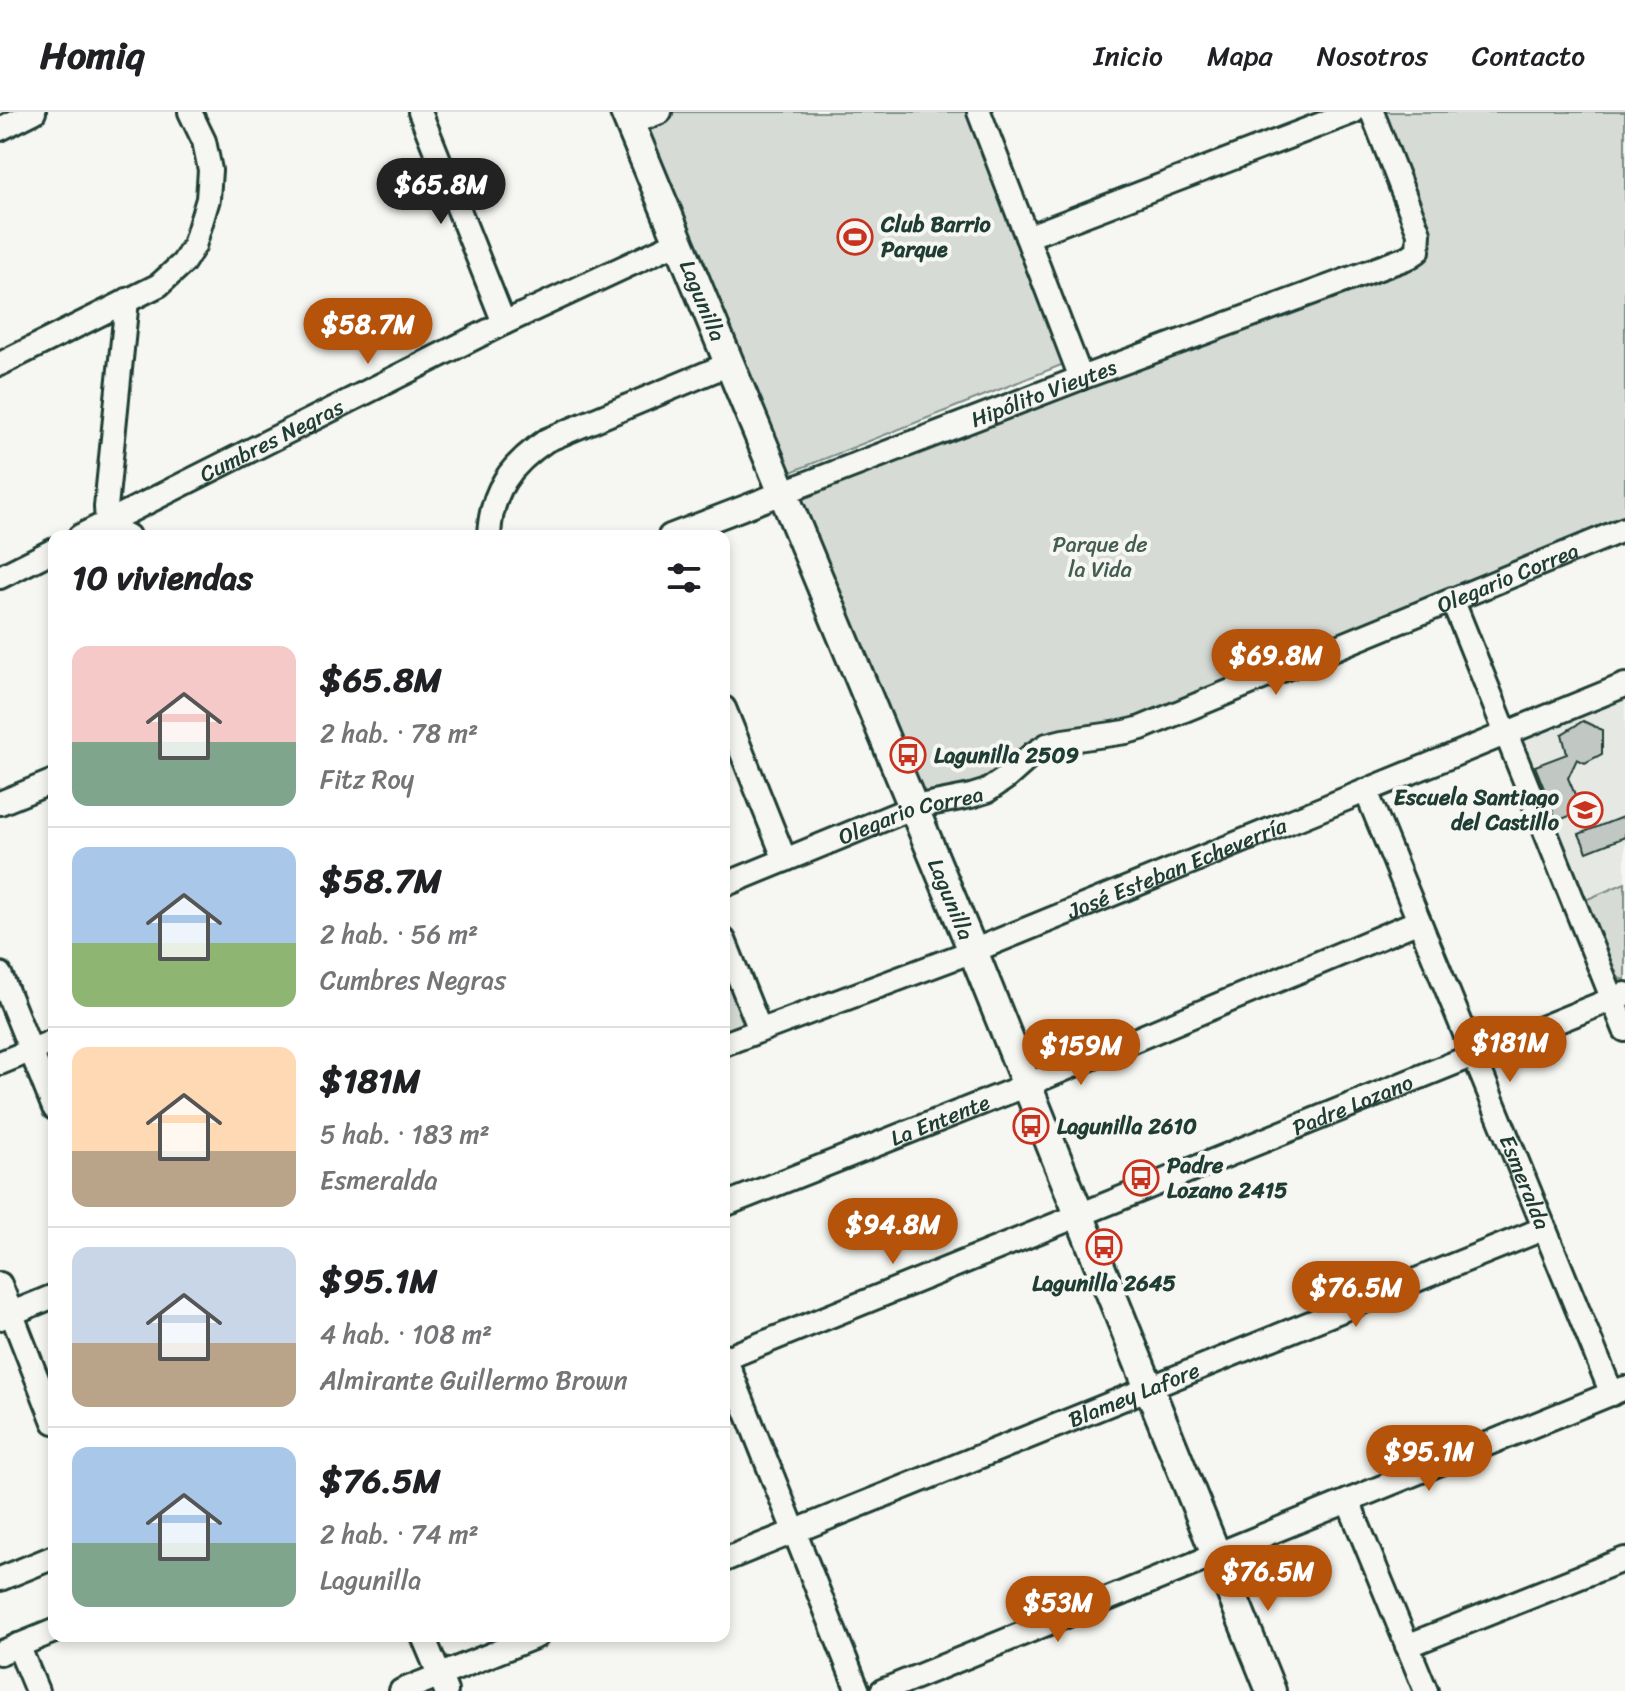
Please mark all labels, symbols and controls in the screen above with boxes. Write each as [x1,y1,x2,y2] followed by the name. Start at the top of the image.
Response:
[40,22,144,89] text: Homiq
[1093,31,1163,80] text: Inicio
[1207,31,1273,80] text: Mapa
[1317,31,1428,80] text: Nosotros
[1472,31,1585,80] text: Contacto
[376,158,506,226] pin: $65.8M
[395,161,487,207] text: $65.8M
[880,205,992,269] place label: Club Barrio Parque
[836,218,874,256] sports icon: Club Barrio Parque
[669,253,738,347] street label: Lagunilla
[303,298,433,366] pin: $58.7M
[322,301,414,347] text: $58.7M
[965,347,1122,438] street label: Hipólito Vieytes
[192,387,351,493] street label: Cumbres Negras
[1052,525,1148,589] park label: Parque de la Vida
[1430,531,1585,624] street label: Olegario Correa
[72,548,253,608] text: 10 viviendas
[662,556,706,600] icon: filters
[1211,629,1341,697] pin: $69.8M
[1230,632,1322,678] text: $69.8M
[320,650,441,710] text: $65.8M
[136,678,232,774] icon: home
[320,710,478,756] text: 2 hab. · 78 m²
[889,736,927,774] bus stop icon: Lagunilla 2509
[934,736,1079,775] place label: Lagunilla 2509
[320,756,414,802] text: Fitz Roy
[832,774,988,856] street label: Olegario Correa
[1394,778,1560,842] place label: Escuela Santiago del Castillo
[1566,791,1604,829] school or university icon: Escuela Santiago del Castillo
[1060,805,1293,930] street label: José Esteban Echeverría
[320,851,442,911] text: $58.7M
[917,852,986,946] street label: Lagunilla
[136,879,232,975] icon: home
[320,911,478,957] text: 2 hab. · 56 m²
[320,957,506,1003] text: Cumbres Negras
[1454,1016,1566,1084] pin: $181M
[1025,1019,1137,1087] pin: $159M
[1472,1019,1548,1065] text: $181M
[1040,1022,1122,1068] text: $159M
[320,1051,420,1111] text: $181M
[1286,1062,1419,1146] street label: Padre Lozano
[136,1079,232,1175] icon: home
[884,1082,996,1157] street label: La Entente
[1012,1107,1050,1145] bus stop icon: Lagunilla 2610
[1057,1107,1197,1146] place label: Lagunilla 2610
[320,1111,490,1157] text: 5 hab. · 183 m²
[1489,1128,1562,1235] street label: Esmeralda
[1167,1146,1288,1210] place label: Padre Lozano 2415
[320,1157,438,1203] text: Esmeralda
[1122,1159,1160,1197] bus stop icon: Padre Lozano 2415
[828,1198,958,1266] pin: $94.8M
[846,1201,940,1247] text: $94.8M
[1085,1228,1123,1266] bus stop icon: Lagunilla 2645
[320,1251,437,1311] text: $95.1M
[1291,1261,1421,1329] pin: $76.5M
[1032,1264,1176,1303] place label: Lagunilla 2645
[1310,1264,1402,1310] text: $76.5M
[136,1279,232,1375] icon: home
[320,1311,492,1357] text: 4 hab. · 108 m²
[1062,1350,1205,1438] street label: Blamey Lafore
[320,1357,628,1403] text: Almirante Guillermo Brown
[1364,1425,1494,1493] pin: $95.1M
[1384,1428,1474,1474] text: $95.1M
[320,1451,440,1511] text: $76.5M
[136,1479,232,1575] icon: home
[320,1511,479,1557] text: 2 hab. · 74 m²
[1203,1545,1333,1613] pin: $76.5M
[1222,1548,1314,1594] text: $76.5M
[320,1557,421,1603] text: Lagunilla
[1011,1576,1105,1644] pin: $53M
[1024,1579,1092,1625] text: $53M

